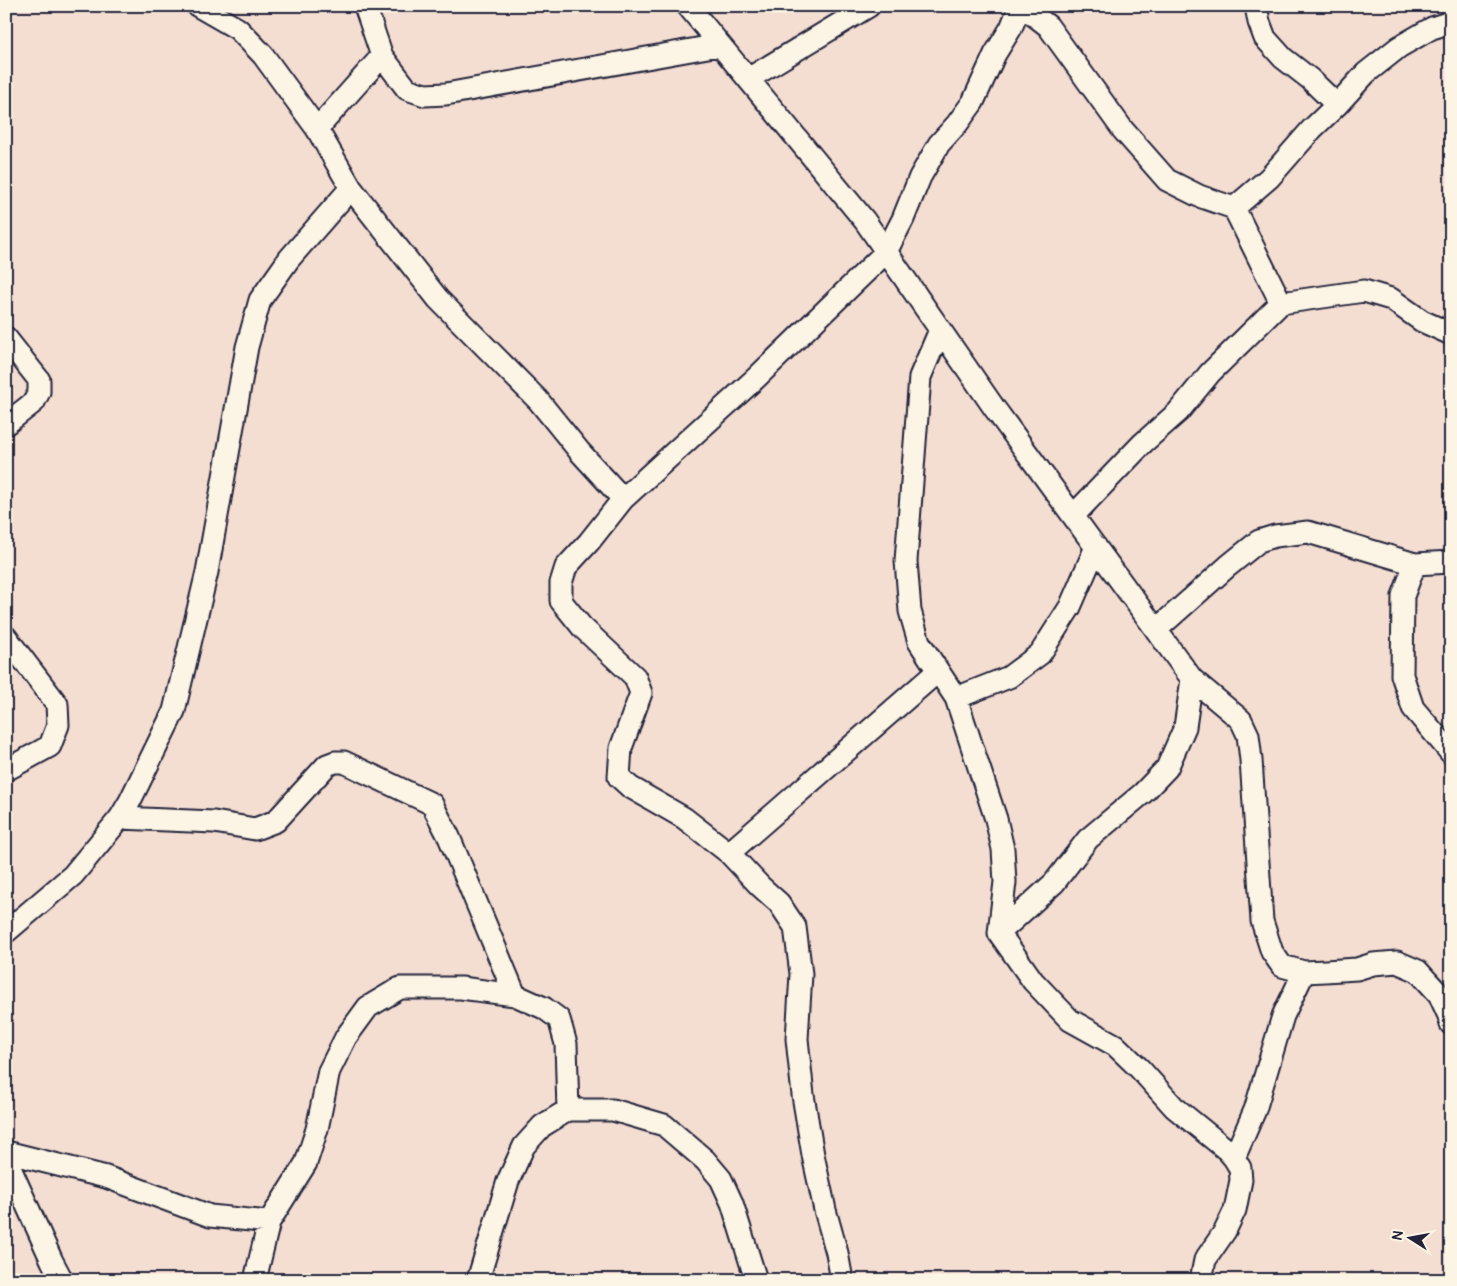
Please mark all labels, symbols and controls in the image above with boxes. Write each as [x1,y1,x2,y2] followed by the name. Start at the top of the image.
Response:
[1384,1214,1434,1264] north arrow
[1388,1229,1407,1242] text: N

